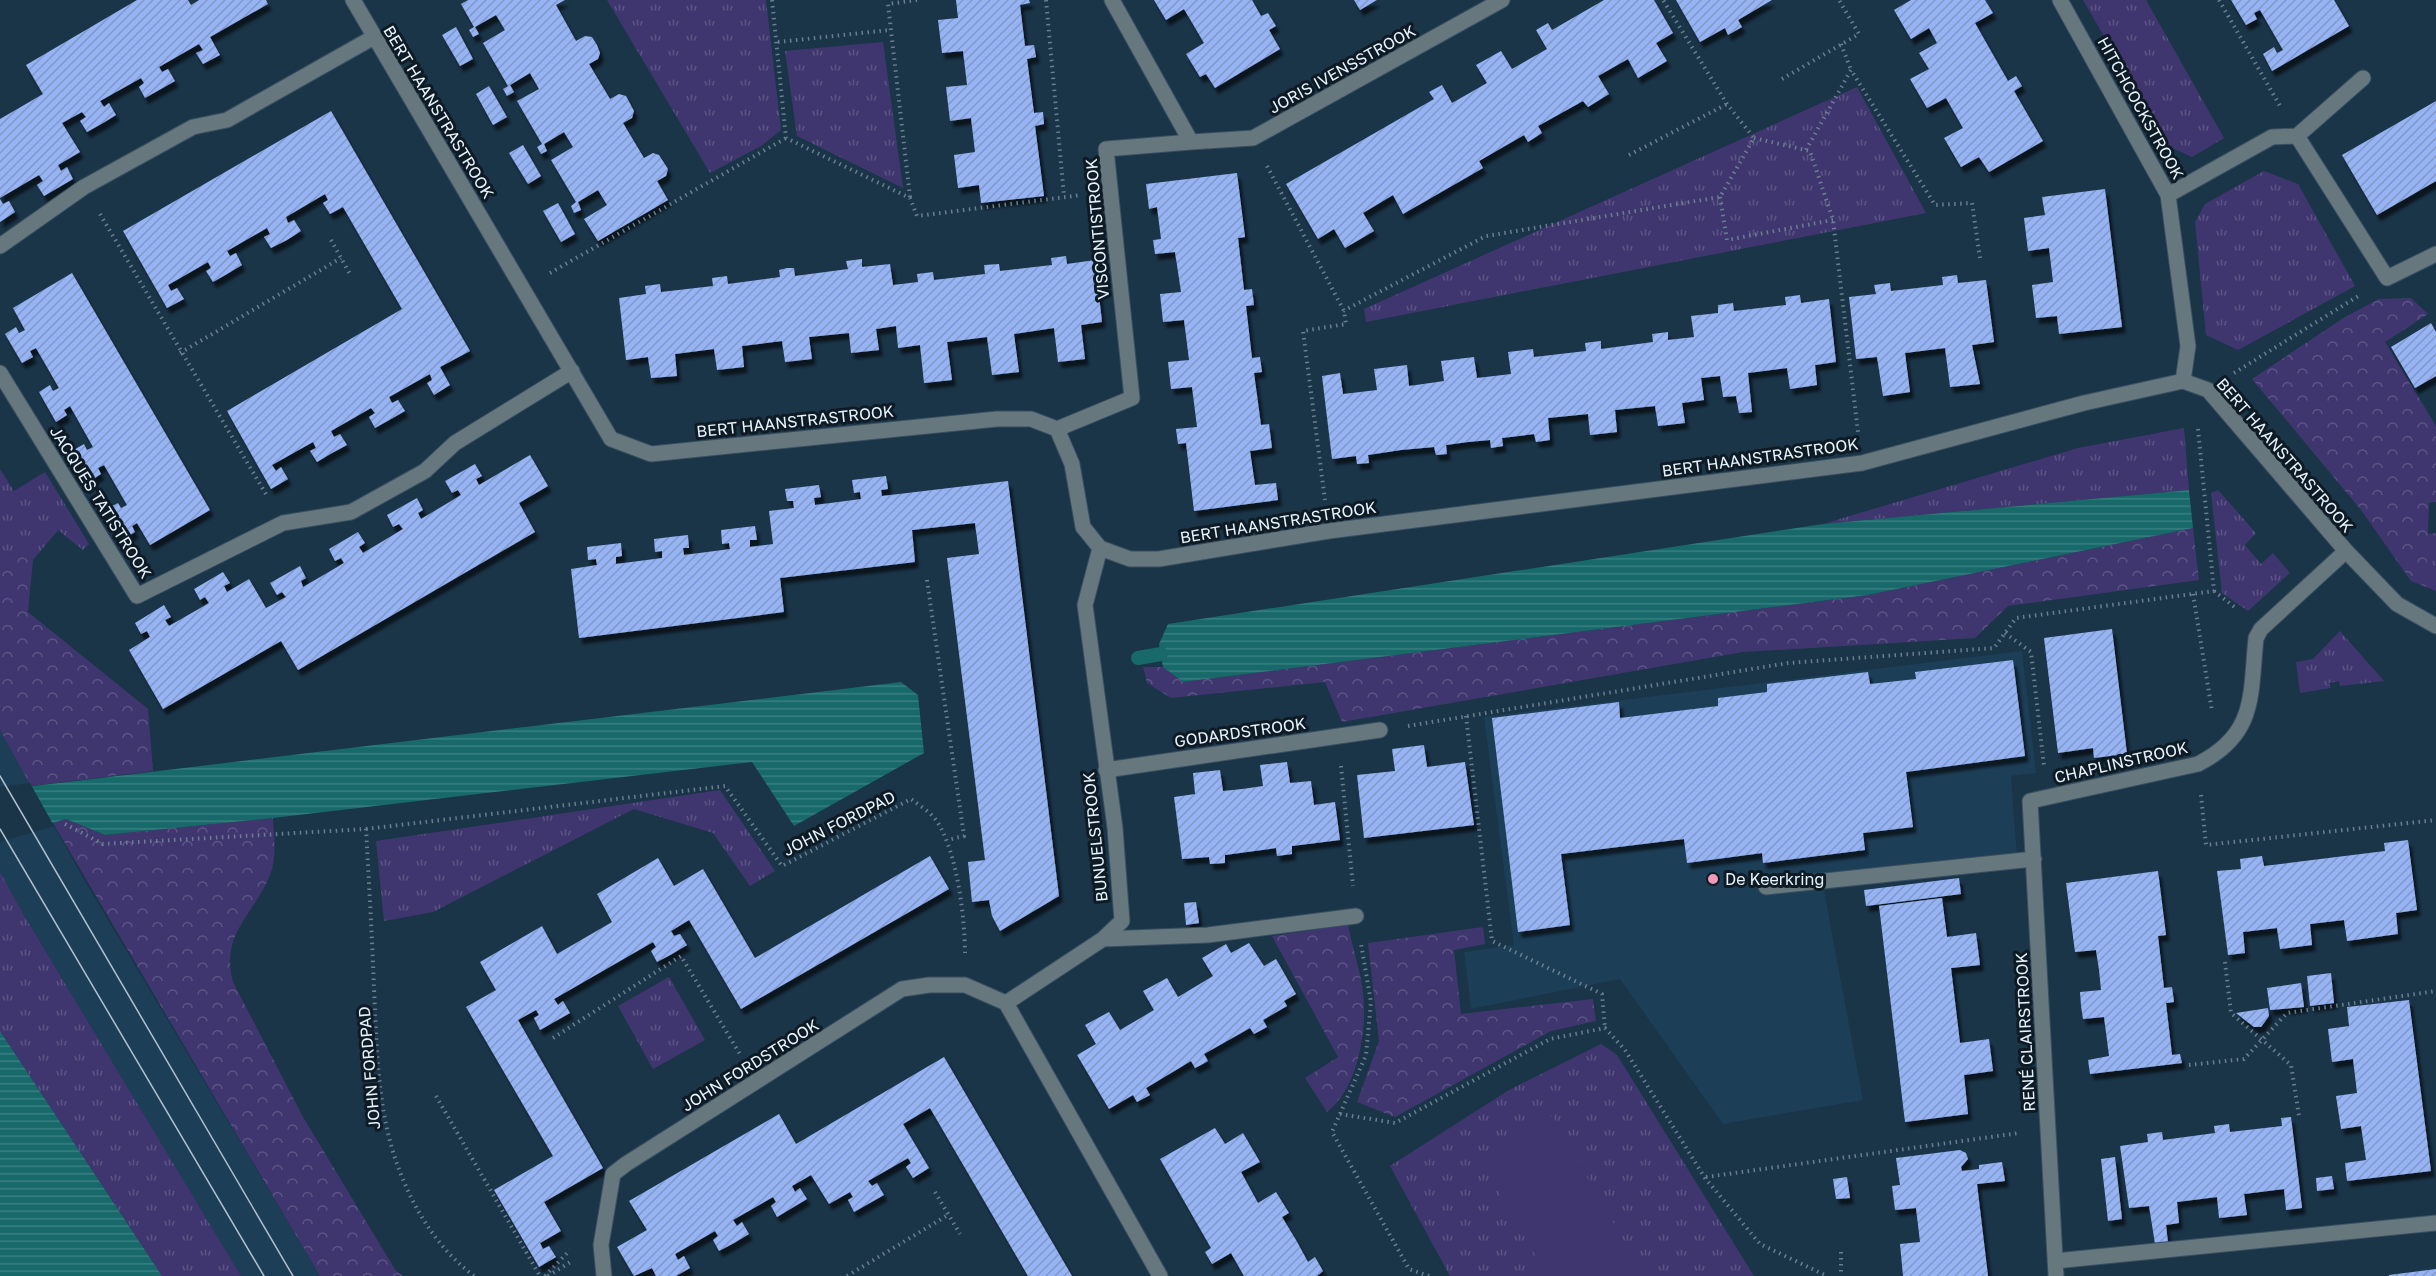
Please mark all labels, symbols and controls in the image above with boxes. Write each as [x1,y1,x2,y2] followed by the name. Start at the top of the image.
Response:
[1265,20,1419,118] street label: JORIS IVENSSTROOK
[379,22,499,202] street label: BERT HAANSTRASTROOK
[2094,33,2188,183] street label: HITCHCOCKSTROOK
[1081,158,1113,300] street label: VISCONTISTROOK
[2212,374,2358,536] street label: BERT HAANSTRASTROOK
[695,401,895,441] street label: BERT HAANSTRASTROOK
[46,422,156,582] street label: JACQUES TATISTROOK
[1660,433,1860,481] street label: BERT HAANSTRASTROOK
[1179,497,1377,547] street label: BERT HAANSTRASTROOK
[1173,713,1307,751] street label: GODARDSTROOK
[2052,737,2190,787] street label: CHAPLINSTROOK
[1078,771,1112,903] street label: BUNUELSTROOK
[779,786,899,860] street label: JOHN FORDPAD
[1725,869,1824,889] place label: De Keerkring
[1706,872,1720,886] marker: De Keerkring
[2011,952,2039,1112] street label: RENÉ CLAIRSTROOK
[354,1006,384,1130] street label: JOHN FORDPAD
[678,1015,822,1115] street label: JOHN FORDSTROOK

